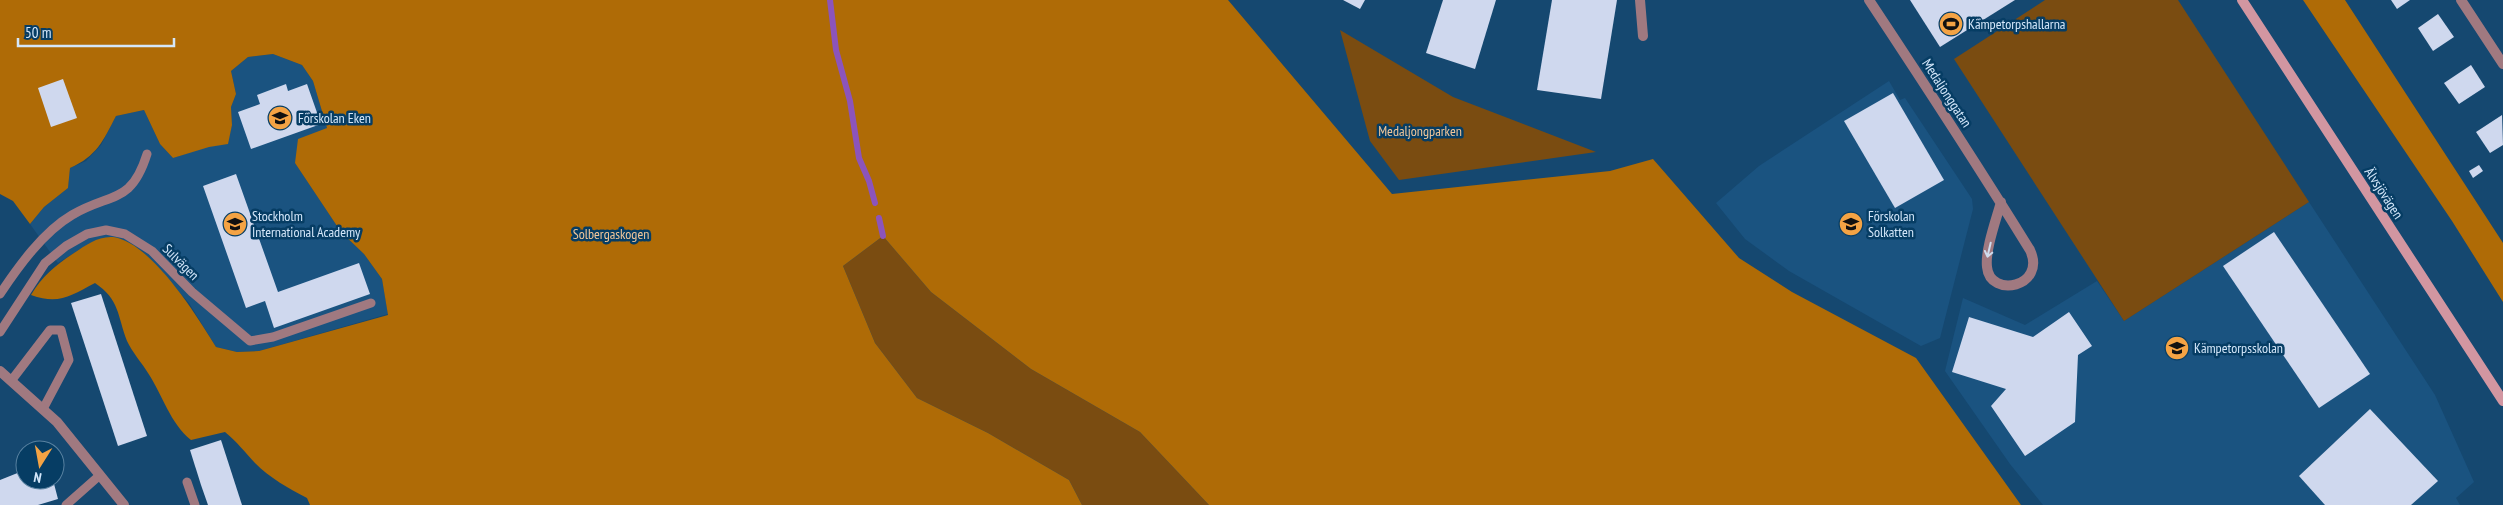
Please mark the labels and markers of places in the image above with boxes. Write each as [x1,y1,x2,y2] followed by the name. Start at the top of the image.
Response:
[1938,11,1964,37] sports icon: Kämpetorpshallarna
[1968,15,2065,33] place label: Kämpetorpshallarna
[267,105,293,131] school or university icon: Förskolan Eken
[298,109,371,127] place label: Förskolan Eken
[252,207,361,241] place label: Stockholm International Academy
[1868,207,1915,241] place label: Förskolan Solkatten
[222,211,248,237] school or university icon: Stockholm International Academy
[1838,211,1864,237] school or university icon: Förskolan Solkatten
[2164,335,2190,361] school or university icon: Kämpetorpsskolan
[2194,339,2283,357] place label: Kämpetorpsskolan

